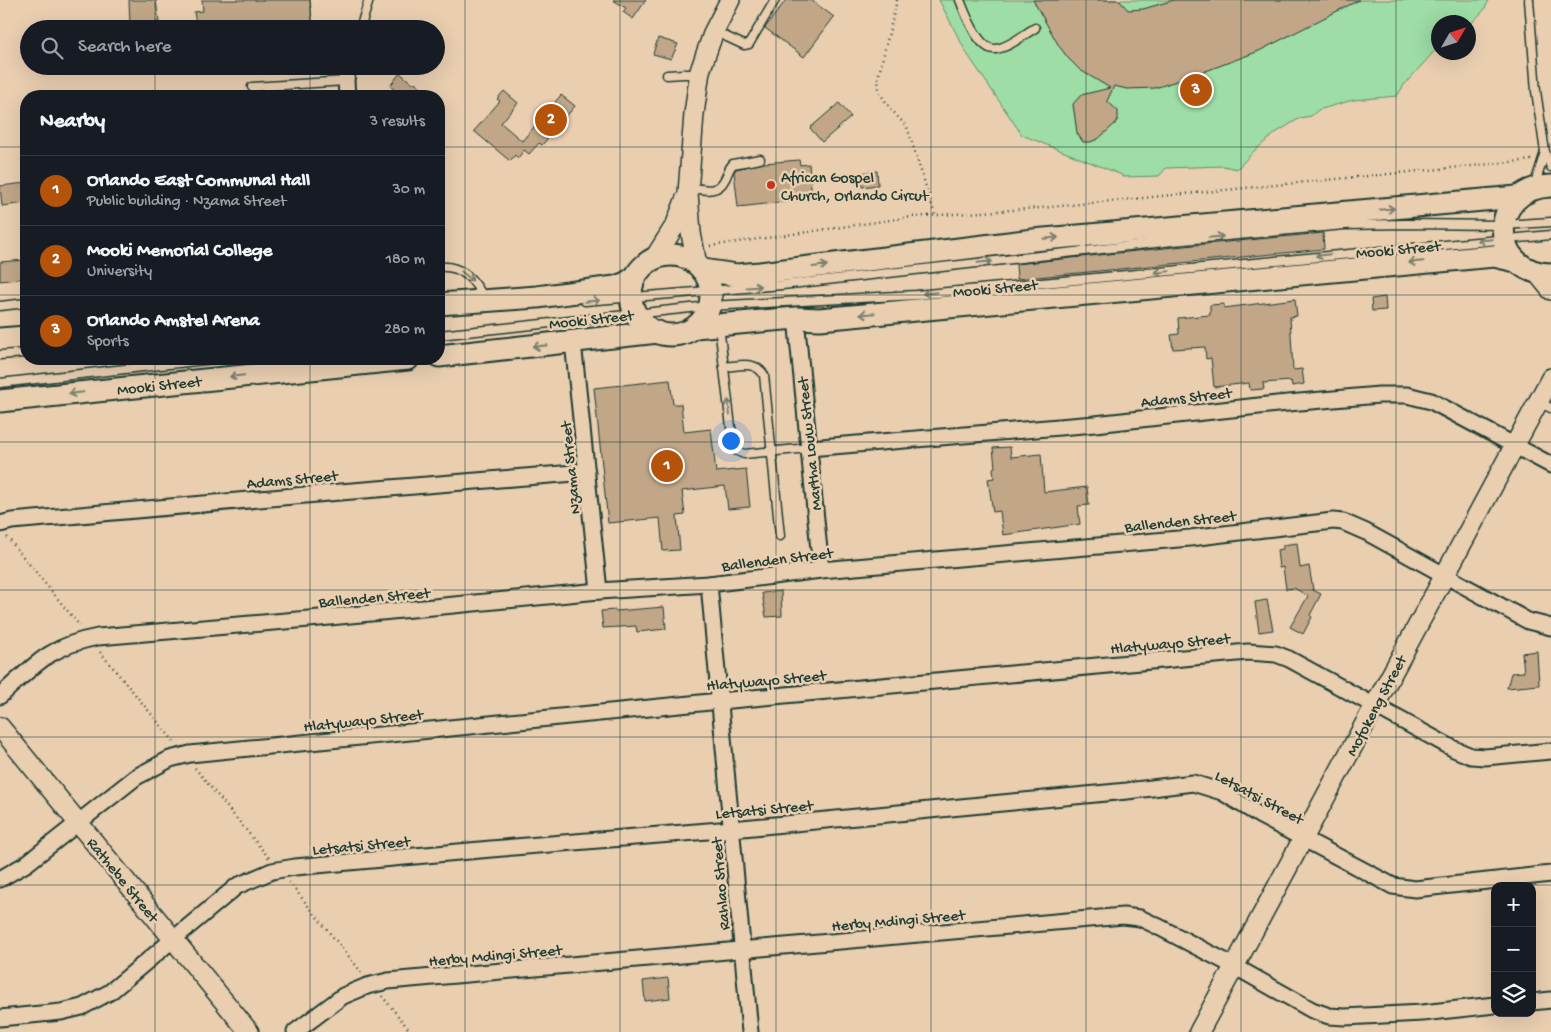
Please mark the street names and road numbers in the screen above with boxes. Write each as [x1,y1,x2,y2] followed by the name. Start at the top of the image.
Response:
[1355,238,1443,265] street label: Mooki Street
[952,277,1040,304] street label: Mooki Street
[548,307,636,335] street label: Mooki Street
[116,373,204,401] street label: Mooki Street
[795,375,828,511] street label: Martha Louw Street
[1140,385,1234,414] street label: Adams Street
[558,419,587,515] street label: Nzama Street
[246,468,340,495] street label: Adams Street
[1123,508,1238,539] street label: Ballenden Street
[720,545,835,578] street label: Ballenden Street
[317,585,432,614] street label: Ballenden Street
[1110,631,1232,660] street label: Hlatywayo Street
[1344,652,1413,760] street label: Mofokeng Street
[706,668,828,697] street label: Hlatywayo Street
[303,707,425,738] street label: Hlatywayo Street
[1211,768,1307,831] street label: Letsatsi Street
[715,798,815,825] street label: Letsatsi Street
[312,834,412,861] street label: Letsatsi Street
[81,835,162,929] street label: Rathebe Street
[709,835,736,931] street label: Rahlao Street
[831,907,967,938] street label: Herby Mdingi Street
[428,942,564,973] street label: Herby Mdingi Street

